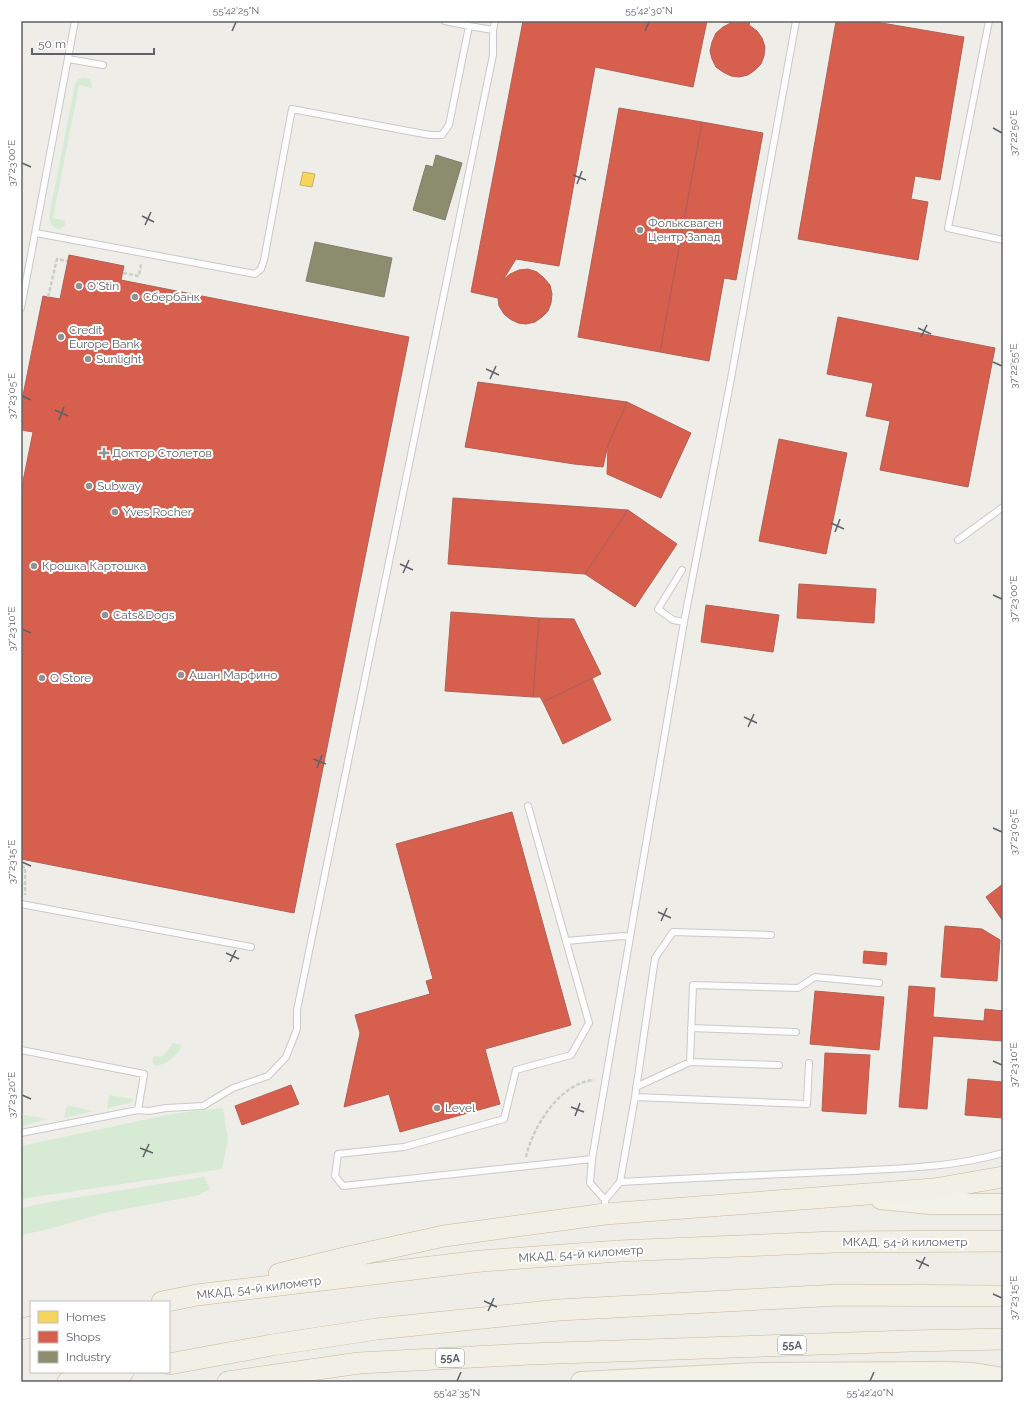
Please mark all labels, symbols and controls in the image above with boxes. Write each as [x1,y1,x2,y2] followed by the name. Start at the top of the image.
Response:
[213,5,259,16] text: 55°42'25"N
[625,5,673,16] text: 55°42'30"N
[32,30,154,56] scale bar
[38,37,66,51] text: 50 m
[1008,110,1019,156] text: 37°22'50"E
[6,140,17,186] text: 37°23'00"E
[648,216,722,244] place label: Фольксваген Центр Запад
[635,225,645,235] marker: Фольксваген Центр Запад
[87,279,119,293] place label: O'Stin
[74,281,84,291] marker: O'Stin
[143,290,200,304] place label: Сбербанк
[130,292,140,302] marker: Сбербанк
[69,323,140,351] place label: Credit Europe Bank
[56,332,66,342] marker: Credit Europe Bank
[1008,343,1019,389] text: 37°22'55"E
[96,352,142,366] place label: Sunlight
[83,354,93,364] marker: Sunlight
[6,373,17,419] text: 37°23'05"E
[112,446,212,460] place label: Доктор Столетов
[99,448,109,458] marker: Доктор Столетов
[97,479,142,493] place label: Subway
[84,481,94,491] marker: Subway
[123,505,193,519] place label: Yves Rocher
[110,507,120,517] marker: Yves Rocher
[42,559,146,573] place label: Крошка Картошка
[29,561,39,571] marker: Крошка Картошка
[1008,576,1019,622] text: 37°23'00"E
[6,606,17,652] text: 37°23'10"E
[113,608,175,622] place label: Cats&Dogs
[100,610,110,620] marker: Cats&Dogs
[189,668,277,682] place label: Ашан Марфино
[176,670,186,680] marker: Ашан Марфино
[50,671,91,685] place label: Q Store
[37,673,47,683] marker: Q Store
[1008,809,1019,855] text: 37°23'05"E
[6,840,17,884] text: 37°23'15"E
[1008,1042,1019,1088] text: 37°23'10"E
[6,1072,17,1118] text: 37°23'20"E
[445,1101,476,1115] place label: Level
[432,1103,442,1113] marker: Level
[842,1235,968,1249] street label: МКАД, 54-й километр
[518,1243,644,1265] street label: МКАД, 54-й километр
[196,1273,322,1303] street label: МКАД, 54-й километр
[1008,1276,1019,1320] text: 37°23'15"E
[30,1301,170,1373] legend
[66,1310,106,1324] text: Homes
[66,1330,101,1344] text: Shops
[778,1336,806,1354] road number: 55А
[436,1349,464,1367] road number: 55А
[66,1350,112,1364] text: Industry
[434,1387,480,1398] text: 55°42'35"N
[847,1387,893,1398] text: 55°42'40"N

